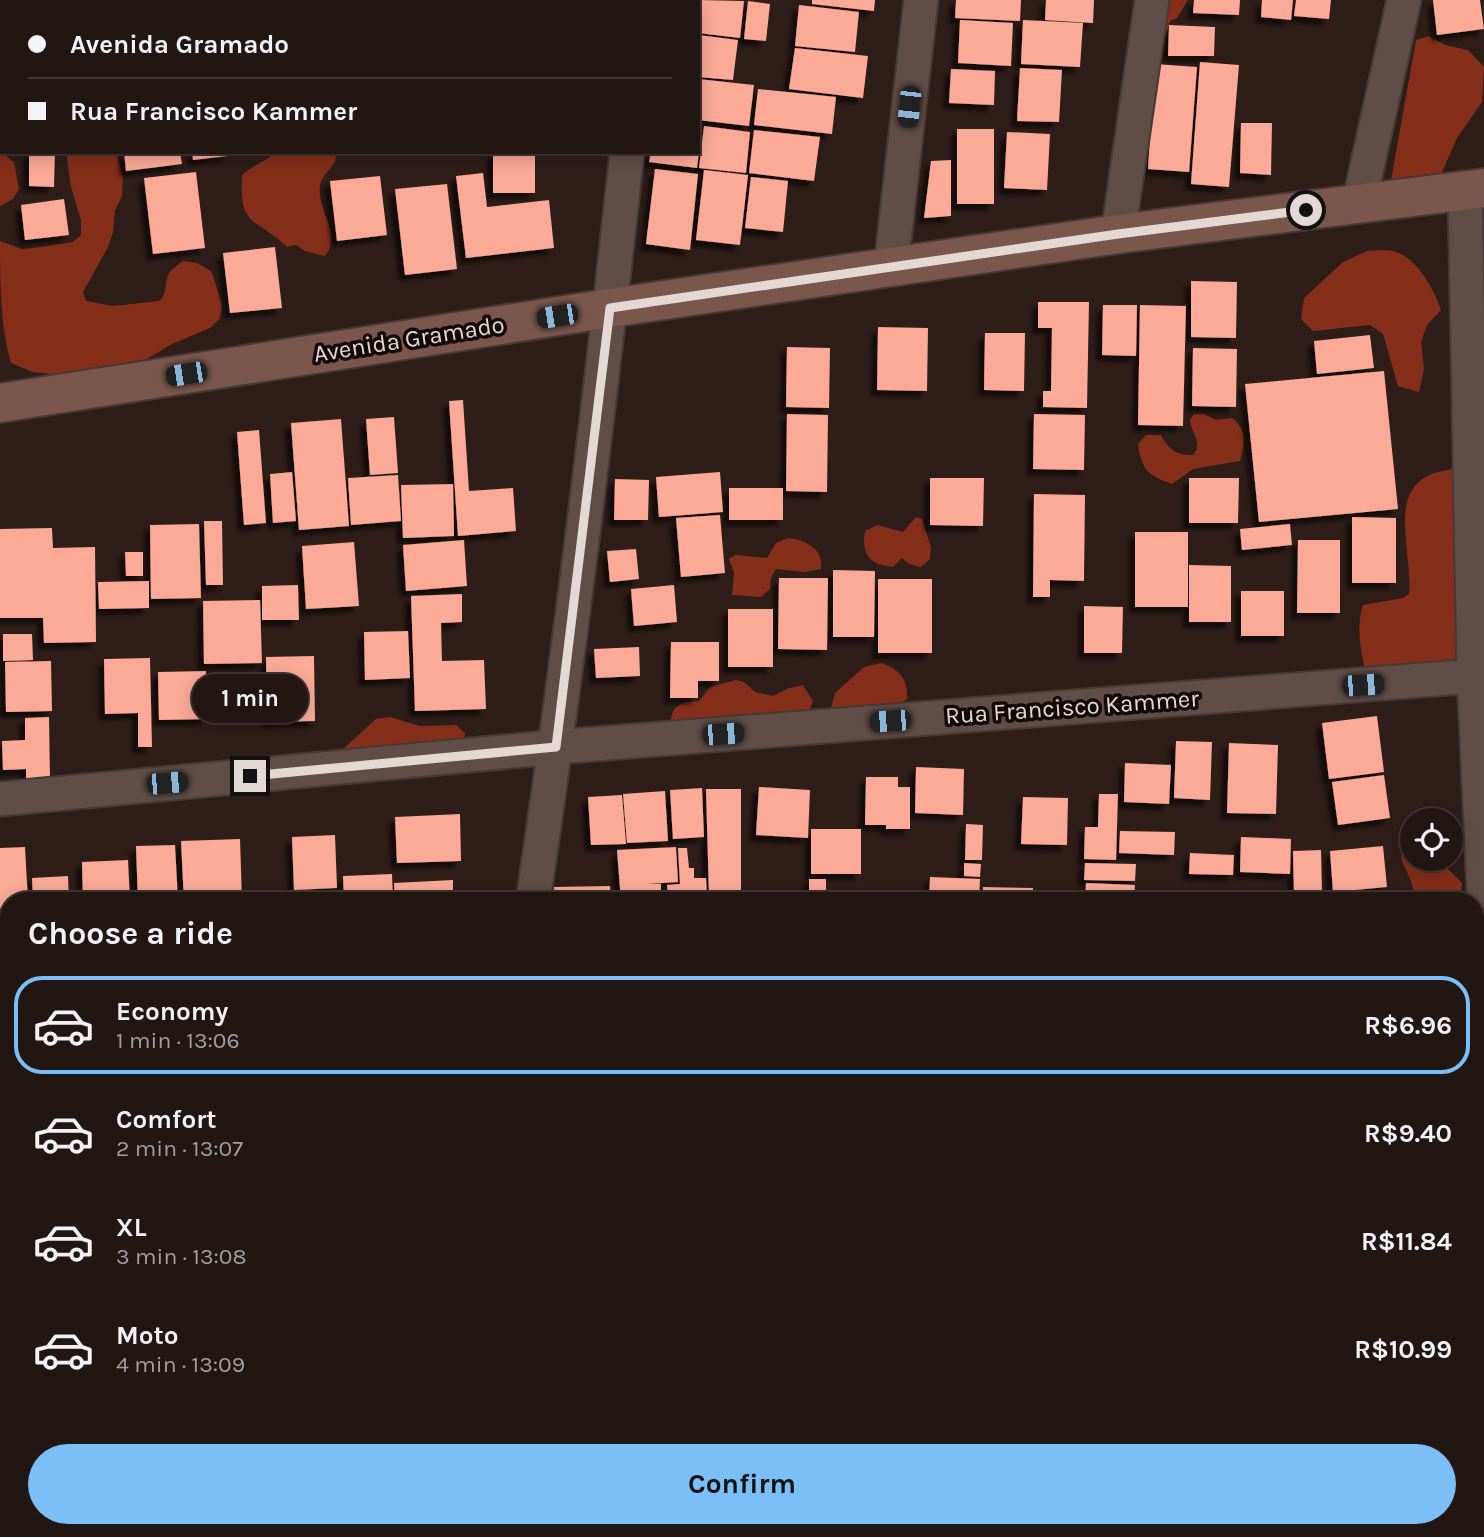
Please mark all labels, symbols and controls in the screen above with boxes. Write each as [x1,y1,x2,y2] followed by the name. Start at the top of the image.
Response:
[70,29,289,60] text: Avenida Gramado
[897,85,922,129] car
[70,96,357,127] text: Rua Francisco Kammer
[1290,194,1322,226] route start
[535,302,580,330] car
[312,310,506,368] street label: Avenida Gramado
[164,360,209,388] car
[1342,673,1385,697] car
[192,674,308,724] callout: 1 min
[944,684,1200,730] street label: Rua Francisco Kammer
[221,685,279,712] text: 1 min
[869,709,912,733] car
[702,722,745,746] car
[234,760,266,792] route end
[146,771,189,795] car
[1400,808,1463,871] map controls
[1400,808,1463,871] button: locate
[28,915,233,952] text: Choose a ride
[32,994,95,1057] icon: car
[116,996,228,1027] text: Economy
[1364,1010,1452,1041] text: R$6.96
[116,1027,240,1054] text: 1 min · 13:06
[32,1102,95,1165] icon: car
[116,1104,217,1135] text: Comfort
[1364,1118,1452,1149] text: R$9.40
[116,1135,243,1162] text: 2 min · 13:07
[32,1210,95,1273] icon: car
[116,1212,147,1243] text: XL
[1361,1226,1452,1257] text: R$11.84
[116,1243,247,1270] text: 3 min · 13:08
[32,1318,95,1381] icon: car
[116,1320,178,1351] text: Moto
[1354,1334,1452,1365] text: R$10.99
[116,1351,245,1378] text: 4 min · 13:09
[28,1444,1456,1524] button: Confirm

